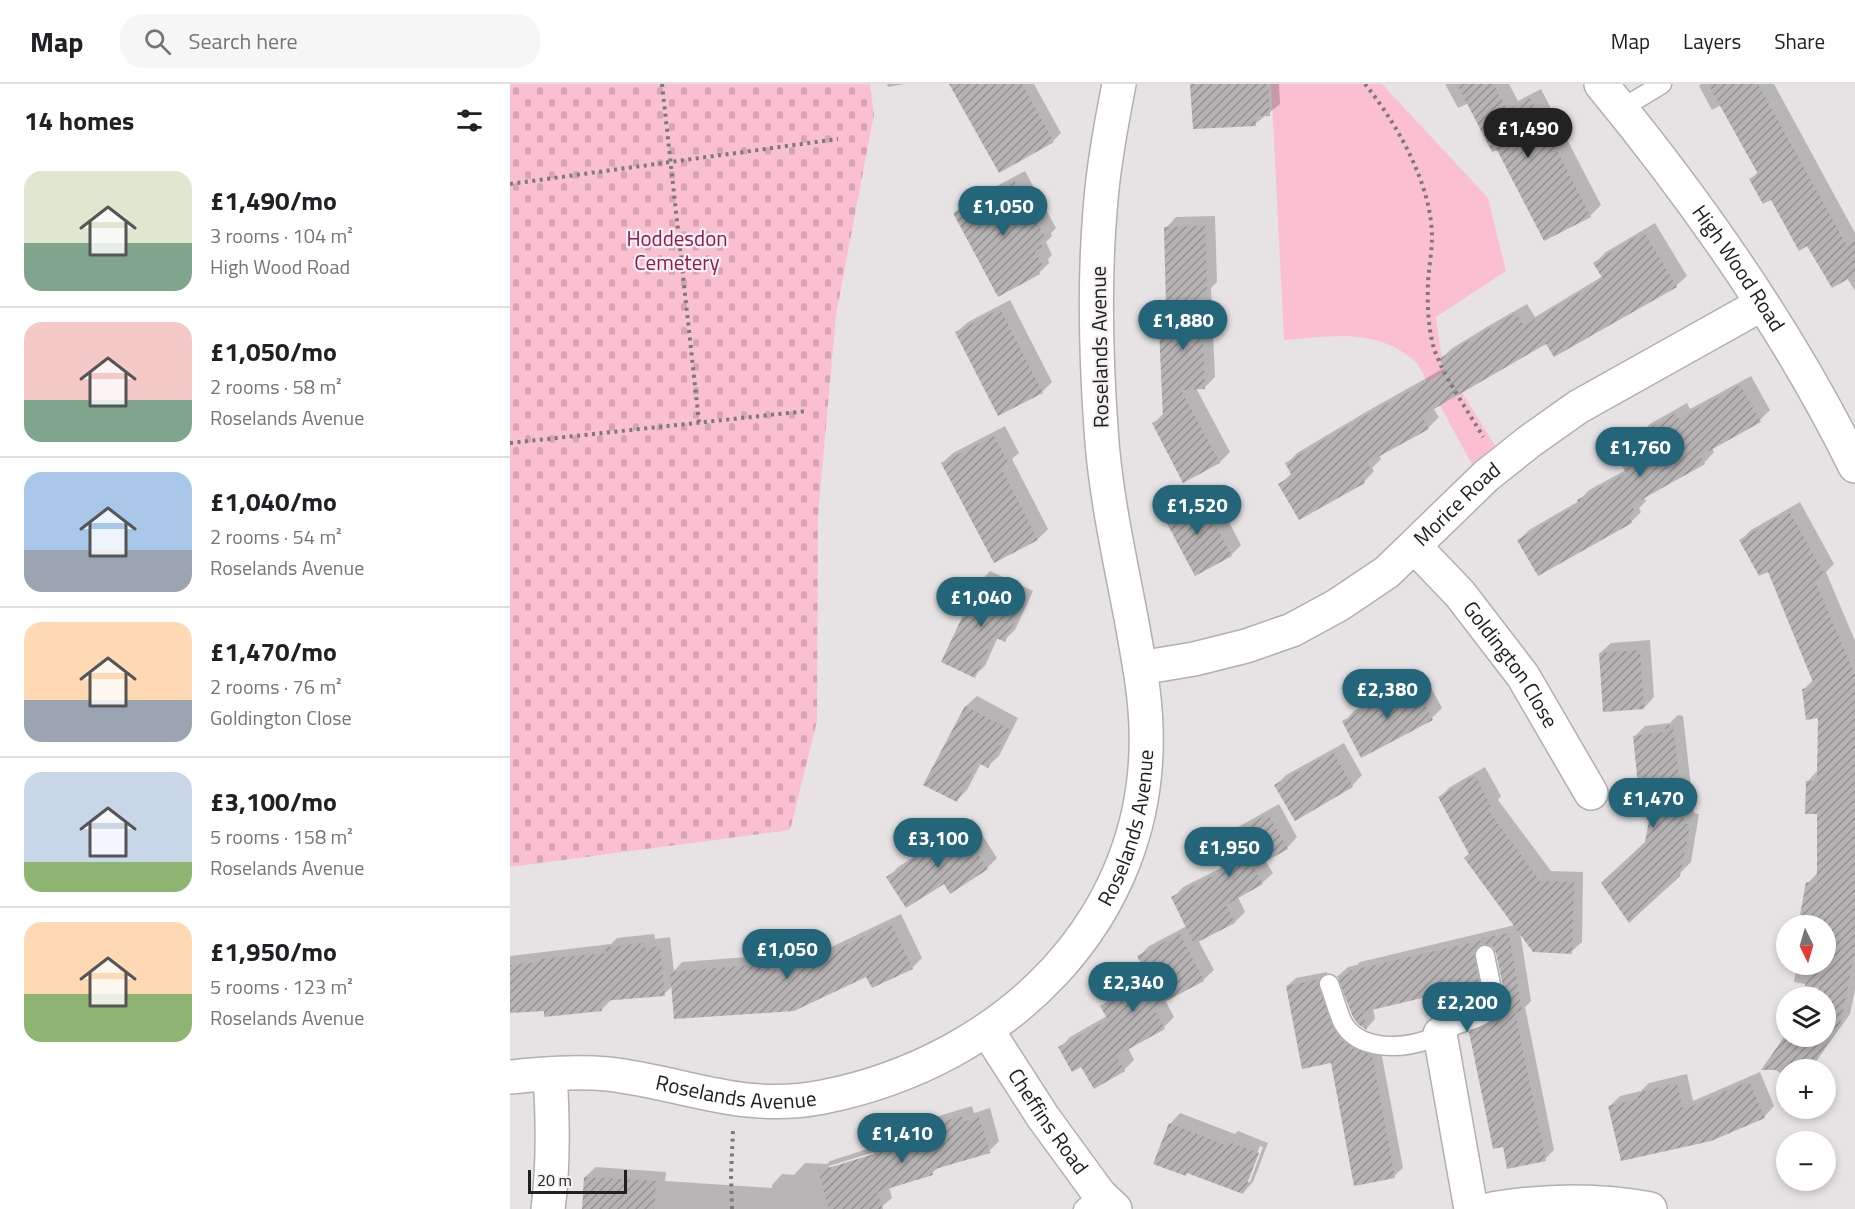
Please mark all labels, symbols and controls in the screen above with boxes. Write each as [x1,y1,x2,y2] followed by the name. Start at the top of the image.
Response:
[120,14,540,68] search box
[30,20,84,63] text: Map
[189,24,298,58] text: Search here
[141,25,174,58] icon: search
[1611,25,1650,57] text: Map
[1683,25,1741,57] text: Layers
[1774,25,1825,57] text: Share
[24,101,134,140] text: 14 homes
[453,104,486,137] icon: filters
[1479,108,1577,159] pin: £1,490
[1497,112,1559,143] text: £1,490
[210,181,337,220] text: £1,490/mo
[954,186,1052,237] pin: £1,050
[972,190,1034,221] text: £1,050
[72,195,144,267] icon: home
[1685,198,1793,337] street label: High Wood Road
[210,220,353,251] text: 3 rooms · 104 m²
[626,222,728,278] park label: Hoddesdon Cemetery
[210,251,350,282] text: High Wood Road
[1082,266,1116,428] street label: Roselands Avenue
[1134,300,1232,351] pin: £1,880
[1152,304,1214,335] text: £1,880
[210,332,337,371] text: £1,050/mo
[72,346,144,418] icon: home
[210,371,342,402] text: 2 rooms · 58 m²
[210,402,364,433] text: Roselands Avenue
[1591,427,1689,478] pin: £1,760
[1609,431,1671,462] text: £1,760
[1406,454,1507,553] street label: Morice Road
[210,482,337,521] text: £1,040/mo
[1148,485,1246,536] pin: £1,520
[1166,489,1228,520] text: £1,520
[72,496,144,568] icon: home
[210,521,342,552] text: 2 rooms · 54 m²
[210,552,364,583] text: Roselands Avenue
[932,577,1030,628] pin: £1,040
[950,581,1012,612] text: £1,040
[1456,594,1567,734] street label: Goldington Close
[210,632,337,671] text: £1,470/mo
[72,646,144,718] icon: home
[1338,669,1436,720] pin: £2,380
[210,671,342,702] text: 2 rooms · 76 m²
[1356,673,1418,704] text: £2,380
[210,702,352,733] text: Goldington Close
[1089,749,1161,911] street label: Roselands Avenue
[1604,778,1702,829] pin: £1,470
[210,782,337,821] text: £3,100/mo
[1622,782,1684,813] text: £1,470
[72,796,144,868] icon: home
[889,818,987,869] pin: £3,100
[210,821,353,852] text: 5 rooms · 158 m²
[907,822,969,853] text: £3,100
[1180,827,1278,878] pin: £1,950
[1198,831,1260,862] text: £1,950
[210,852,364,883] text: Roselands Avenue
[1776,915,1836,975] north arrow
[1776,915,1836,1191] map controls
[738,929,836,980] pin: £1,050
[210,932,337,971] text: £1,950/mo
[756,933,818,964] text: £1,050
[72,946,144,1018] icon: home
[1084,962,1182,1013] pin: £2,340
[1102,966,1164,997] text: £2,340
[210,971,353,1002] text: 5 rooms · 123 m²
[1418,982,1516,1033] pin: £2,200
[1436,986,1498,1017] text: £2,200
[1776,987,1836,1047] button: layers
[210,1002,364,1033] text: Roselands Avenue
[1776,1059,1836,1119] button: +
[1001,1062,1097,1181] street label: Cheffins Road
[653,1065,818,1117] street label: Roselands Avenue
[853,1113,951,1164] pin: £1,410
[871,1117,933,1148] text: £1,410
[1776,1131,1836,1191] button: −
[528,1167,627,1194] scale bar
[537,1168,572,1192] text: 20 m

